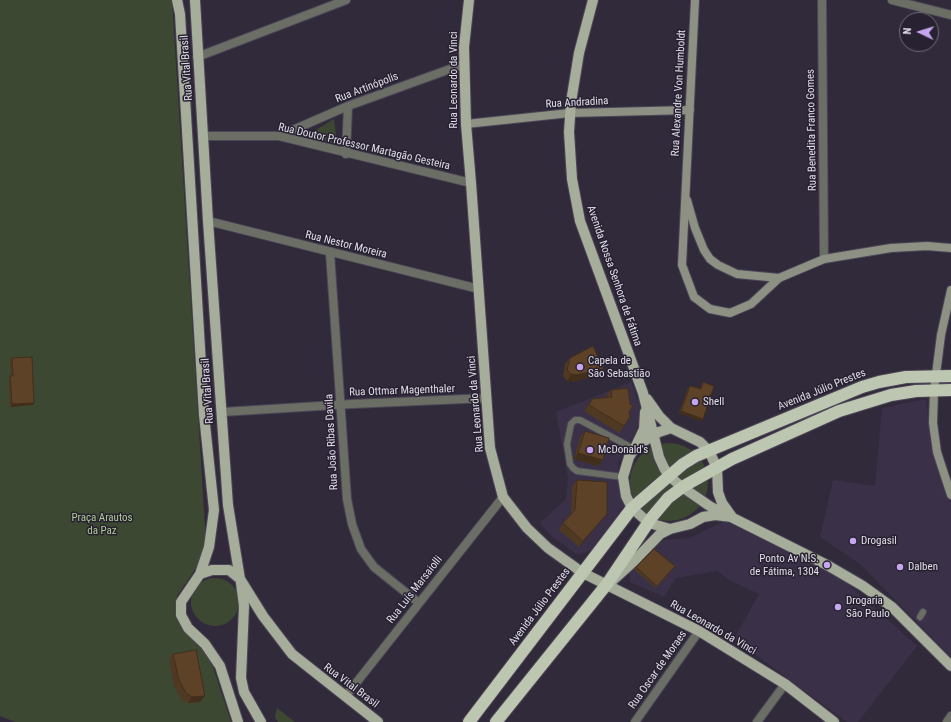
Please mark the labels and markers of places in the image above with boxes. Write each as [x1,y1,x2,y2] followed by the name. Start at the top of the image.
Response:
[588,354,650,380] place label: Capela de São Sebastião
[575,362,585,372] marker: Capela de São Sebastião
[703,395,724,409] place label: Shell
[690,397,700,407] marker: Shell
[598,443,648,457] place label: McDonald's
[585,445,595,455] marker: McDonald's
[861,534,897,548] place label: Drogasil
[848,536,858,546] marker: Drogasil
[750,552,819,578] place label: Ponto Av N.S. de Fátima, 1304
[822,560,832,570] marker: Ponto Av N.S. de Fátima, 1304
[908,560,938,574] place label: Dalben
[895,562,905,572] marker: Dalben
[846,594,890,620] place label: Drogaria São Paulo
[833,602,843,612] marker: Drogaria São Paulo

